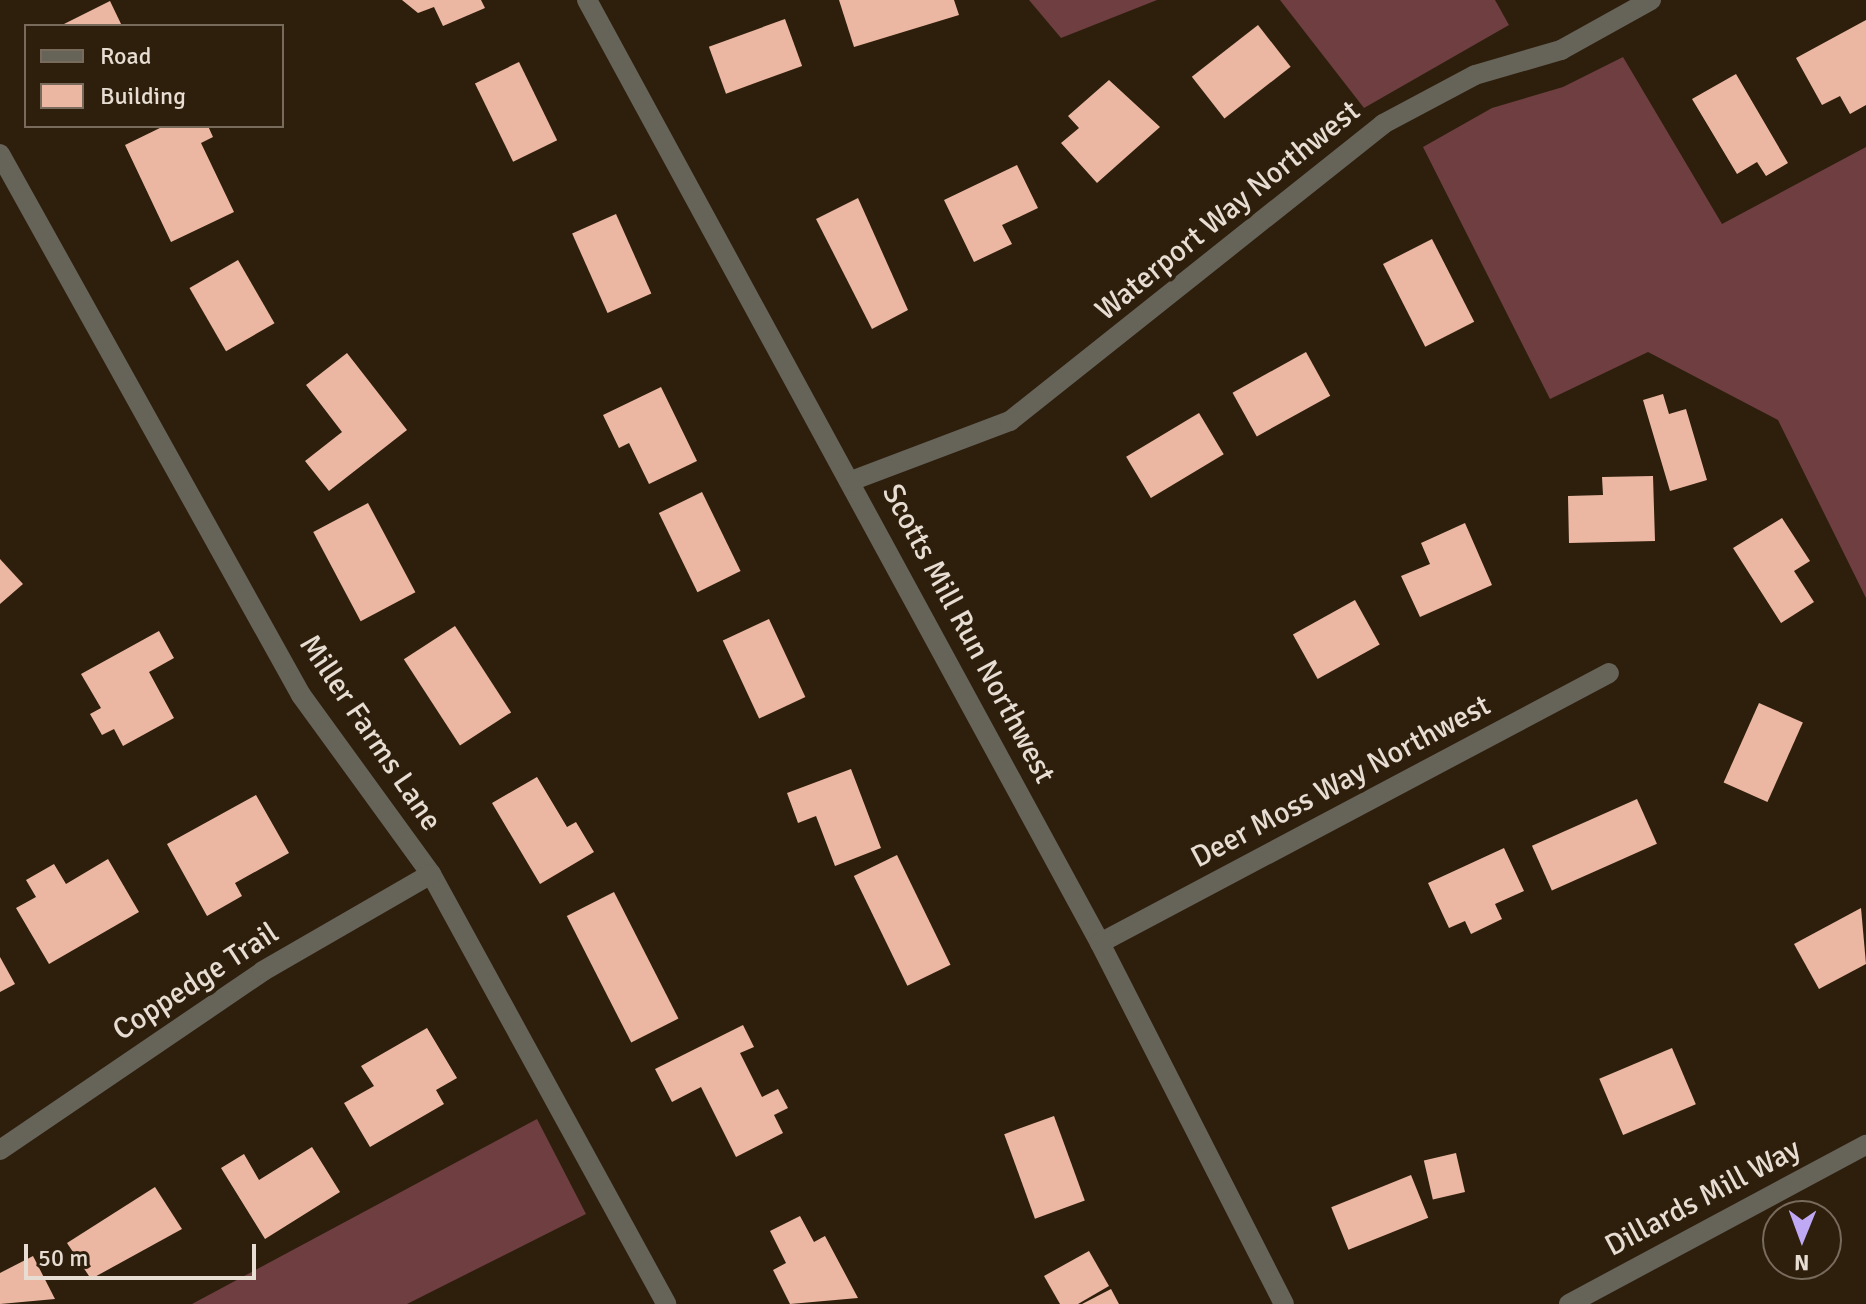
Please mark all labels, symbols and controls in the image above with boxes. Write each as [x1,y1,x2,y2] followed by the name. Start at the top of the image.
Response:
[24,24,284,128] legend
[100,41,151,71] text: Road
[100,81,186,111] text: Building
[1089,93,1367,329] street label: Waterport Way Northwest
[874,478,1062,790] street label: Scotts Mill Run Northwest
[291,628,449,838] street label: Miller Farms Lane
[1185,688,1497,876] street label: Deer Moss Way Northwest
[107,915,285,1049] street label: Coppedge Trail
[1599,1131,1807,1265] street label: Dillards Mill Way
[1762,1200,1842,1280] north arrow
[28,1228,260,1278] scale bar
[38,1243,88,1273] text: 50 m
[1794,1249,1809,1276] text: N

